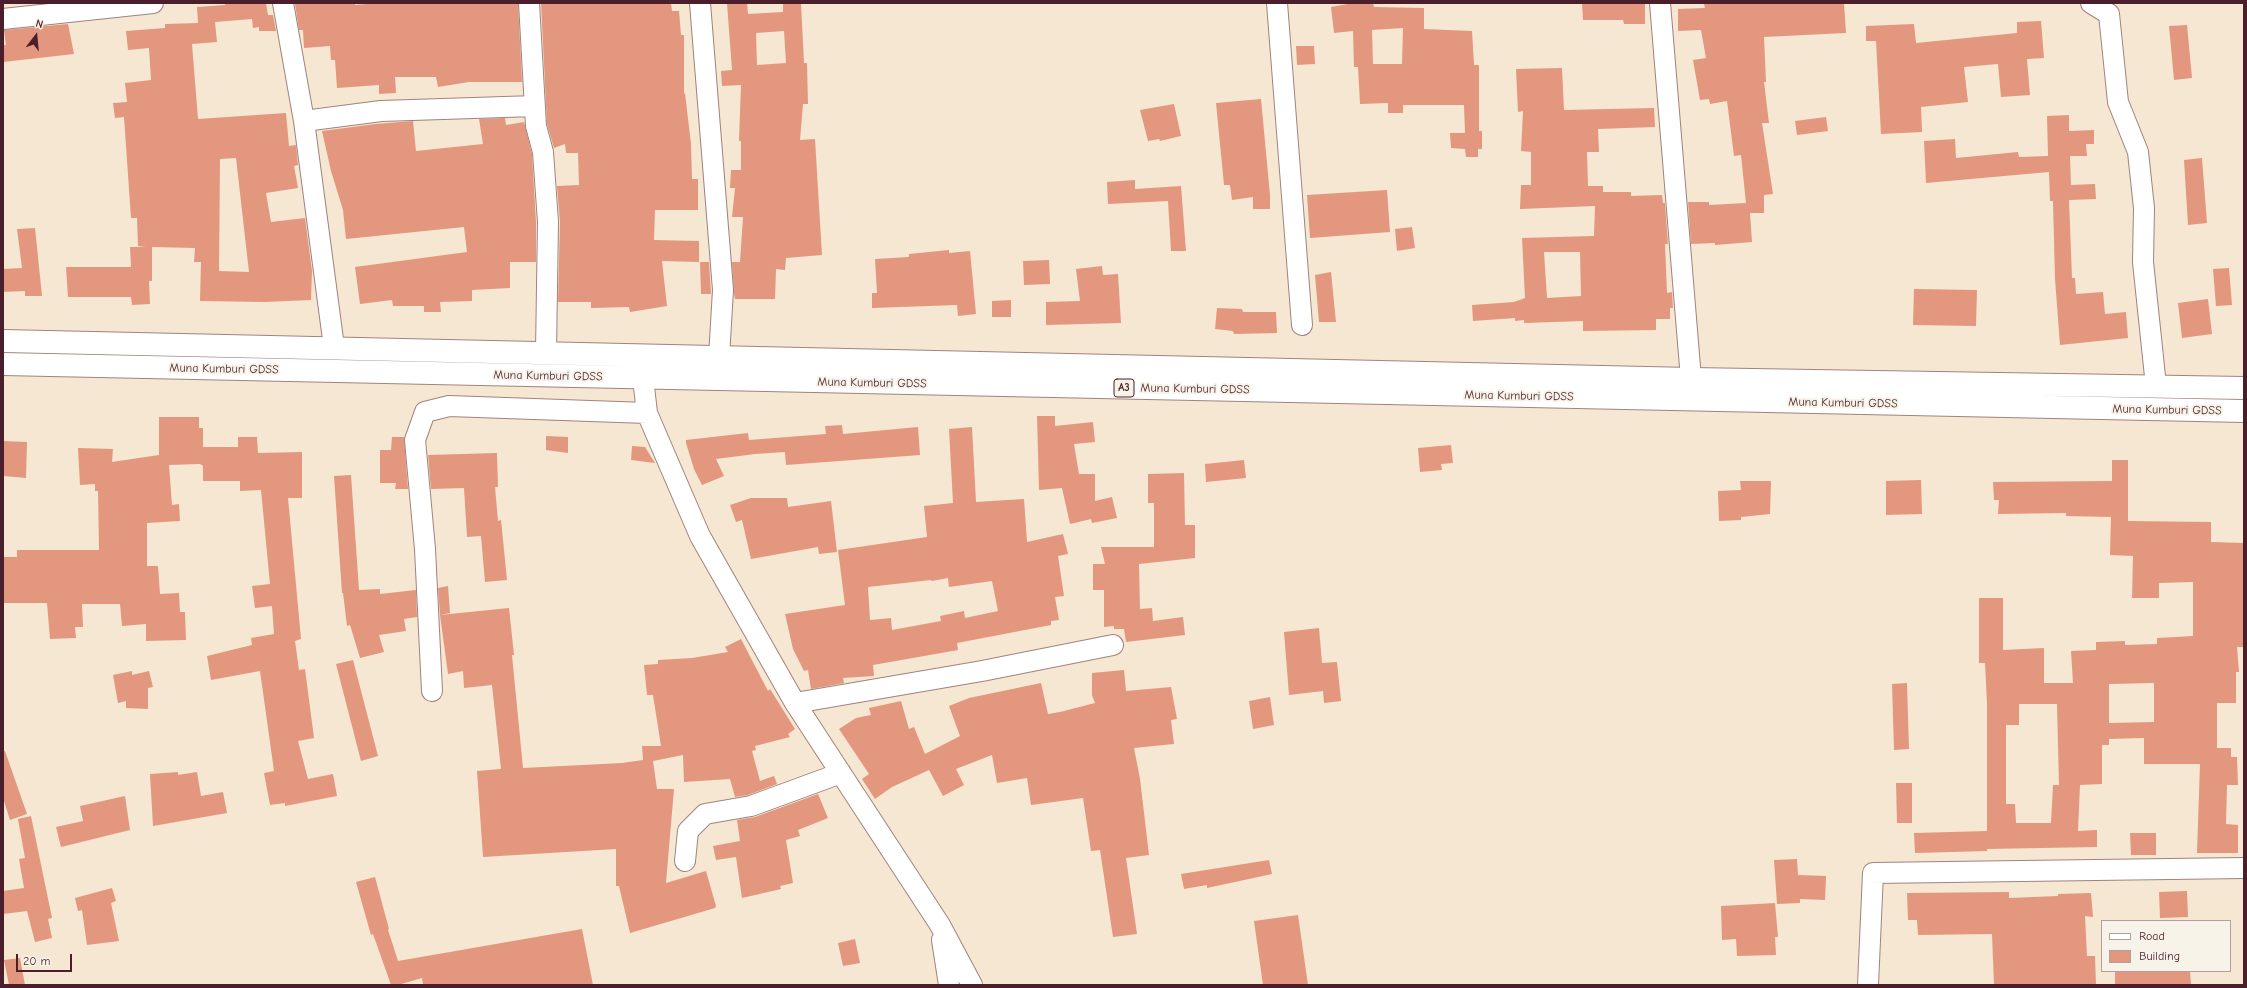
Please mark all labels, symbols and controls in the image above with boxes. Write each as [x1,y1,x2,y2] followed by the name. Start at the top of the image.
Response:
[16,16,56,56] north arrow
[34,17,45,31] text: N
[169,361,279,377] street label: Muna Kumburi GDSS
[493,368,603,384] street label: Muna Kumburi GDSS
[817,375,927,391] street label: Muna Kumburi GDSS
[1114,379,1134,397] road number: A3
[1140,381,1250,397] street label: Muna Kumburi GDSS
[1464,388,1574,404] street label: Muna Kumburi GDSS
[1788,395,1898,411] street label: Muna Kumburi GDSS
[2112,402,2222,418] street label: Muna Kumburi GDSS
[2101,920,2231,972] legend
[2139,929,2165,943] text: Road
[18,946,74,972] scale bar
[2139,949,2180,963] text: Building
[23,954,51,968] text: 20 m

